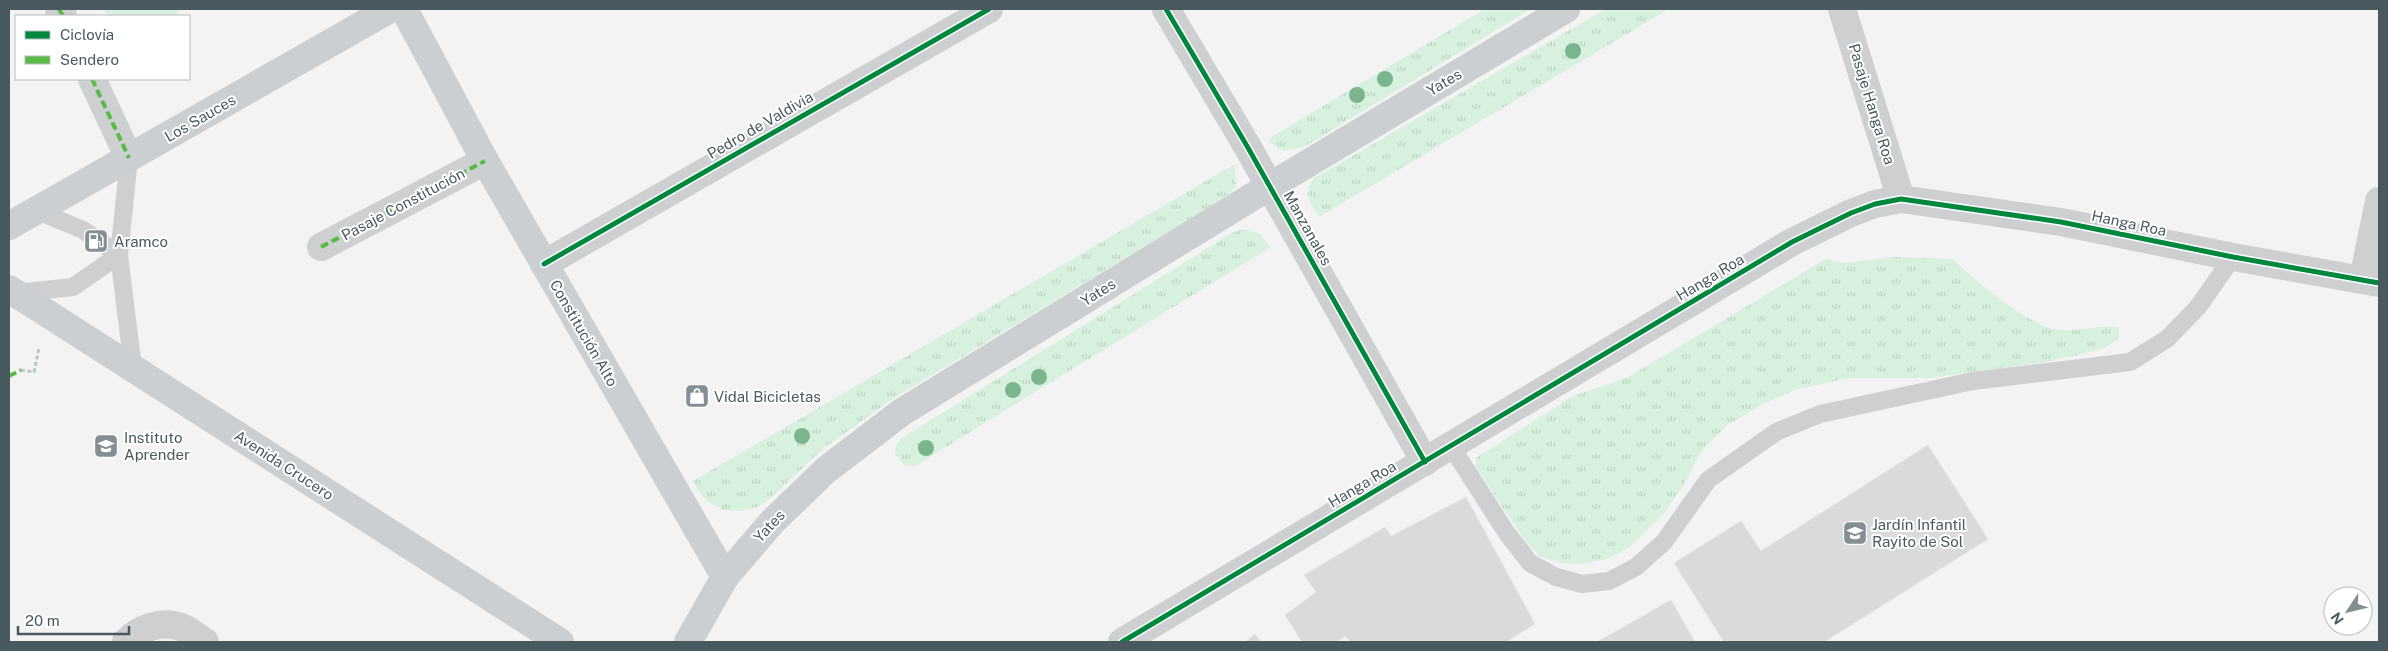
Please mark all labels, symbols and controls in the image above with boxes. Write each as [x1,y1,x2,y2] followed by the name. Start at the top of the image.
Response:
[15,15,190,80] legend
[60,26,114,43] text: Ciclovía
[1846,41,1898,167] street label: Pasaje Hanga Roa
[60,51,119,68] text: Sendero
[1423,65,1465,99] street label: Yates
[704,88,816,162] street label: Pedro de Valdivia
[161,91,239,145] street label: Los Sauces
[338,164,468,244] street label: Pasaje Constitución
[1280,188,1336,268] street label: Manzanales
[2090,207,2168,239] street label: Hanga Roa
[83,228,109,254] fuel station icon: Aramco
[114,233,168,250] place label: Aramco
[1673,250,1747,304] street label: Hanga Roa
[1077,275,1119,309] street label: Yates
[547,277,621,389] street label: Constitución Alto
[684,383,710,409] shop icon: Vidal Bicicletas
[714,388,821,405] place label: Vidal Bicicletas
[231,427,337,503] street label: Avenida Crucero
[124,429,190,463] place label: Instituto Aprender
[93,433,119,459] school or university icon: Instituto Aprender
[1325,457,1399,511] street label: Hanga Roa
[750,506,788,546] street label: Yates
[1872,516,1966,550] place label: Jardín Infantil Rayito de Sol
[1842,520,1868,546] school or university icon: Jardín Infantil Rayito de Sol
[2323,586,2373,636] north arrow
[18,604,129,636] scale bar
[2328,609,2347,628] text: N
[25,612,60,629] text: 20 m

